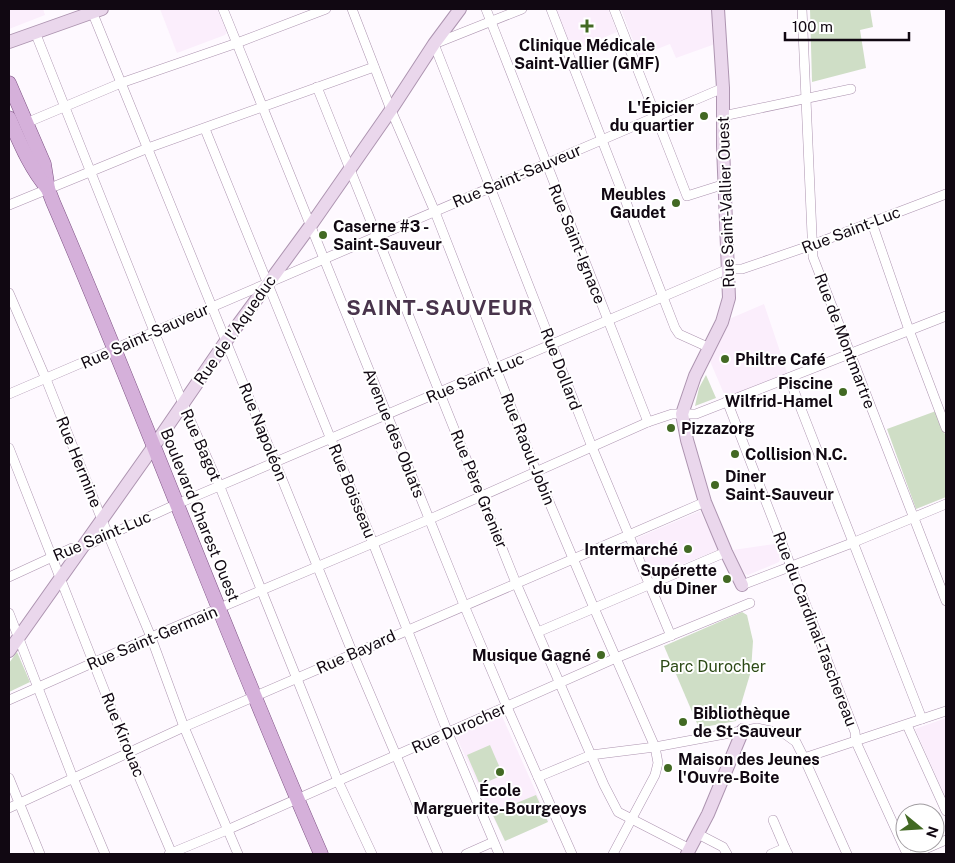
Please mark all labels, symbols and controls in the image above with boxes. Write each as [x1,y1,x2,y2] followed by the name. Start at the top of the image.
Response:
[785,10,909,42] scale bar
[792,18,833,35] text: 100 m
[580,19,594,33] marker: Clinique Médicale Saint-Vallier (GMF)
[514,36,660,73] place label: Clinique Médicale Saint-Vallier (GMF)
[610,97,694,135] place label: L'Épicier du quartier
[698,110,710,122] marker: L'Épicier du quartier
[714,116,738,288] street label: Rue Saint-Vallier Ouest
[450,140,584,212] street label: Rue Saint-Sauveur
[544,181,610,307] street label: Rue Saint-Ignace
[601,185,666,222] place label: Meubles Gaudet
[670,197,682,209] marker: Meubles Gaudet
[799,202,903,258] street label: Rue Saint-Luc
[333,217,442,254] place label: Caserne #3 - Saint-Sauveur
[317,229,329,241] marker: Caserne #3 - Saint-Sauveur
[190,271,280,389] street label: Rue de l'Aqueduc
[810,271,880,411] street label: Rue de Montmartre
[346,295,534,320] district label: SAINT-SAUVEUR
[78,299,212,373] street label: Rue Saint-Sauveur
[537,325,585,413] street label: Rue Dollard
[423,349,527,407] street label: Rue Saint-Luc
[735,350,826,369] place label: Philtre Café
[719,353,731,365] marker: Philtre Café
[359,366,429,500] street label: Avenue des Oblats
[725,374,833,411] place label: Piscine Wilfrid-Hamel
[235,380,291,484] street label: Rue Napoléon
[837,386,849,398] marker: Piscine Wilfrid-Hamel
[497,390,559,508] street label: Rue Raoul-Jobin
[177,406,225,484] street label: Rue Bagot
[52,414,106,510] street label: Rue Hermine
[681,419,755,438] place label: Pizzazorg
[665,422,677,434] marker: Pizzazorg
[156,426,244,604] street label: Boulevard Charest Ouest
[447,427,511,551] street label: Rue Père Grenier
[324,441,380,541] street label: Rue Boisseau
[745,445,847,464] place label: Collision N.C.
[729,448,741,460] marker: Collision N.C.
[725,467,834,504] place label: Diner Saint-Sauveur
[709,479,721,491] marker: Diner Saint-Sauveur
[50,507,154,565] street label: Rue Saint-Luc
[769,529,861,729] street label: Rue du Cardinal-Taschereau
[584,540,678,559] place label: Intermarché
[682,543,694,555] marker: Intermarché
[640,561,717,598] place label: Supérette du Diner
[721,573,733,585] marker: Supérette du Diner
[84,602,220,674] street label: Rue Saint-Germain
[313,626,399,678] street label: Rue Bayard
[472,646,591,665] place label: Musique Gagné
[595,649,607,661] marker: Musique Gagné
[660,657,766,676] park label: Parc Durocher
[97,690,149,780] street label: Rue Kirouac
[409,699,509,757] street label: Rue Durocher
[693,704,802,741] place label: Bibliothèque de St-Sauveur
[677,716,689,728] marker: Bibliothèque de St-Sauveur
[678,750,820,787] place label: Maison des Jeunes l'Ouvre-Boite
[662,762,674,774] marker: Maison des Jeunes l'Ouvre-Boite
[494,766,506,778] marker: École Marguerite-Bourgeoys
[413,780,587,818] place label: École Marguerite-Bourgeoys
[895,803,945,853] north arrow
[923,824,942,840] text: N

